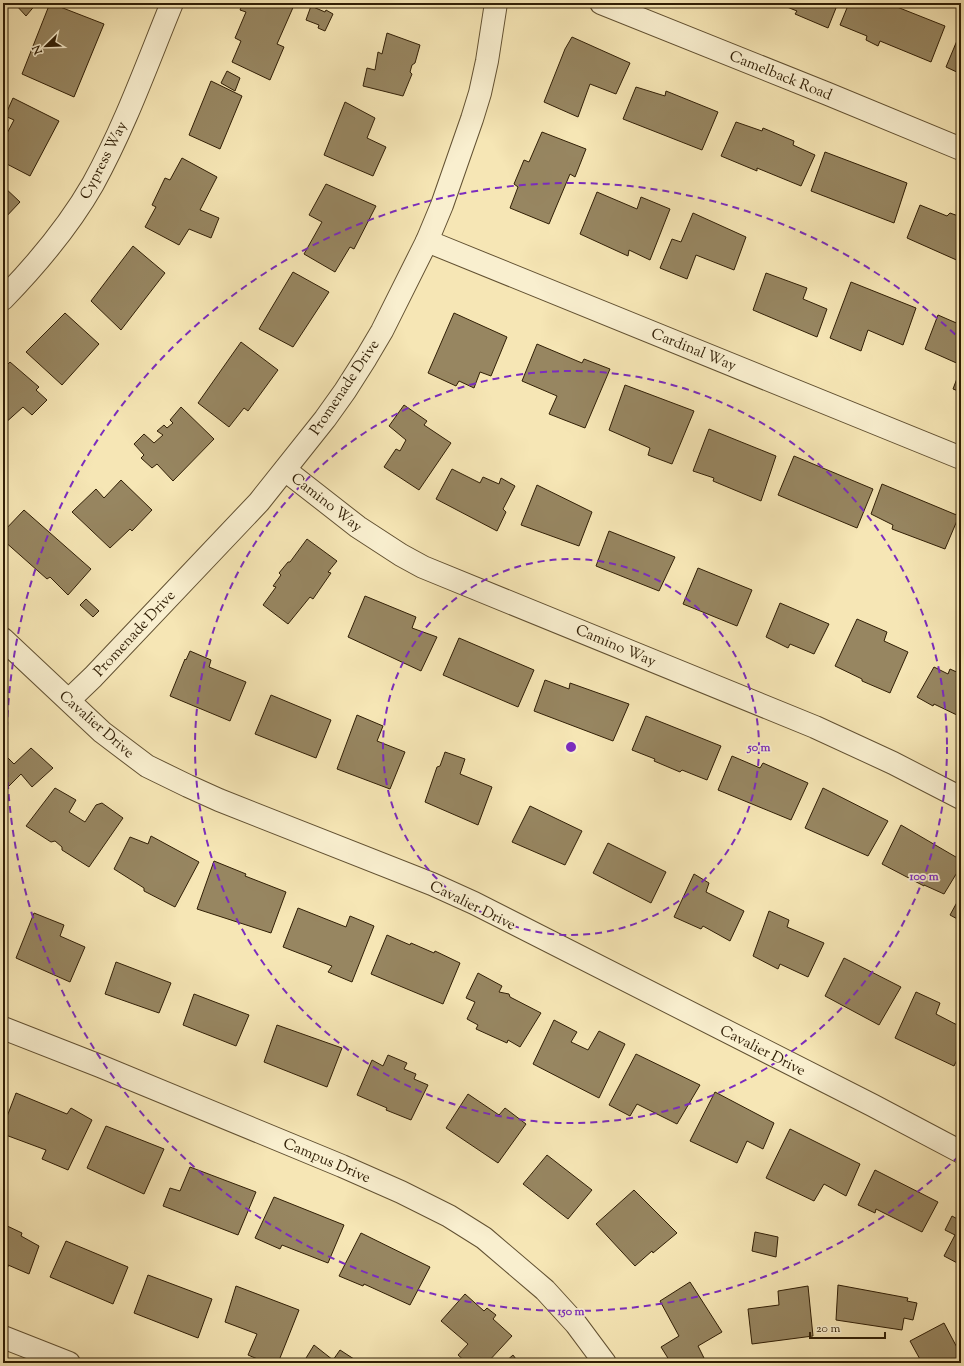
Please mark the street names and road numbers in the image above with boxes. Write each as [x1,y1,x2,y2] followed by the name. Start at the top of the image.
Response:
[726,46,835,107] street label: Camelback Road
[76,117,133,203] street label: Cypress Way
[648,324,740,377] street label: Cardinal Way
[305,336,385,440] street label: Promenade Drive
[286,469,367,538] street label: Camino Way
[89,586,181,682] street label: Promenade Drive
[572,620,659,673] street label: Camino Way
[54,686,138,764] street label: Cavalier Drive
[426,876,519,936] street label: Cavalier Drive
[716,1021,809,1082] street label: Cavalier Drive
[279,1134,373,1189] street label: Campus Drive

